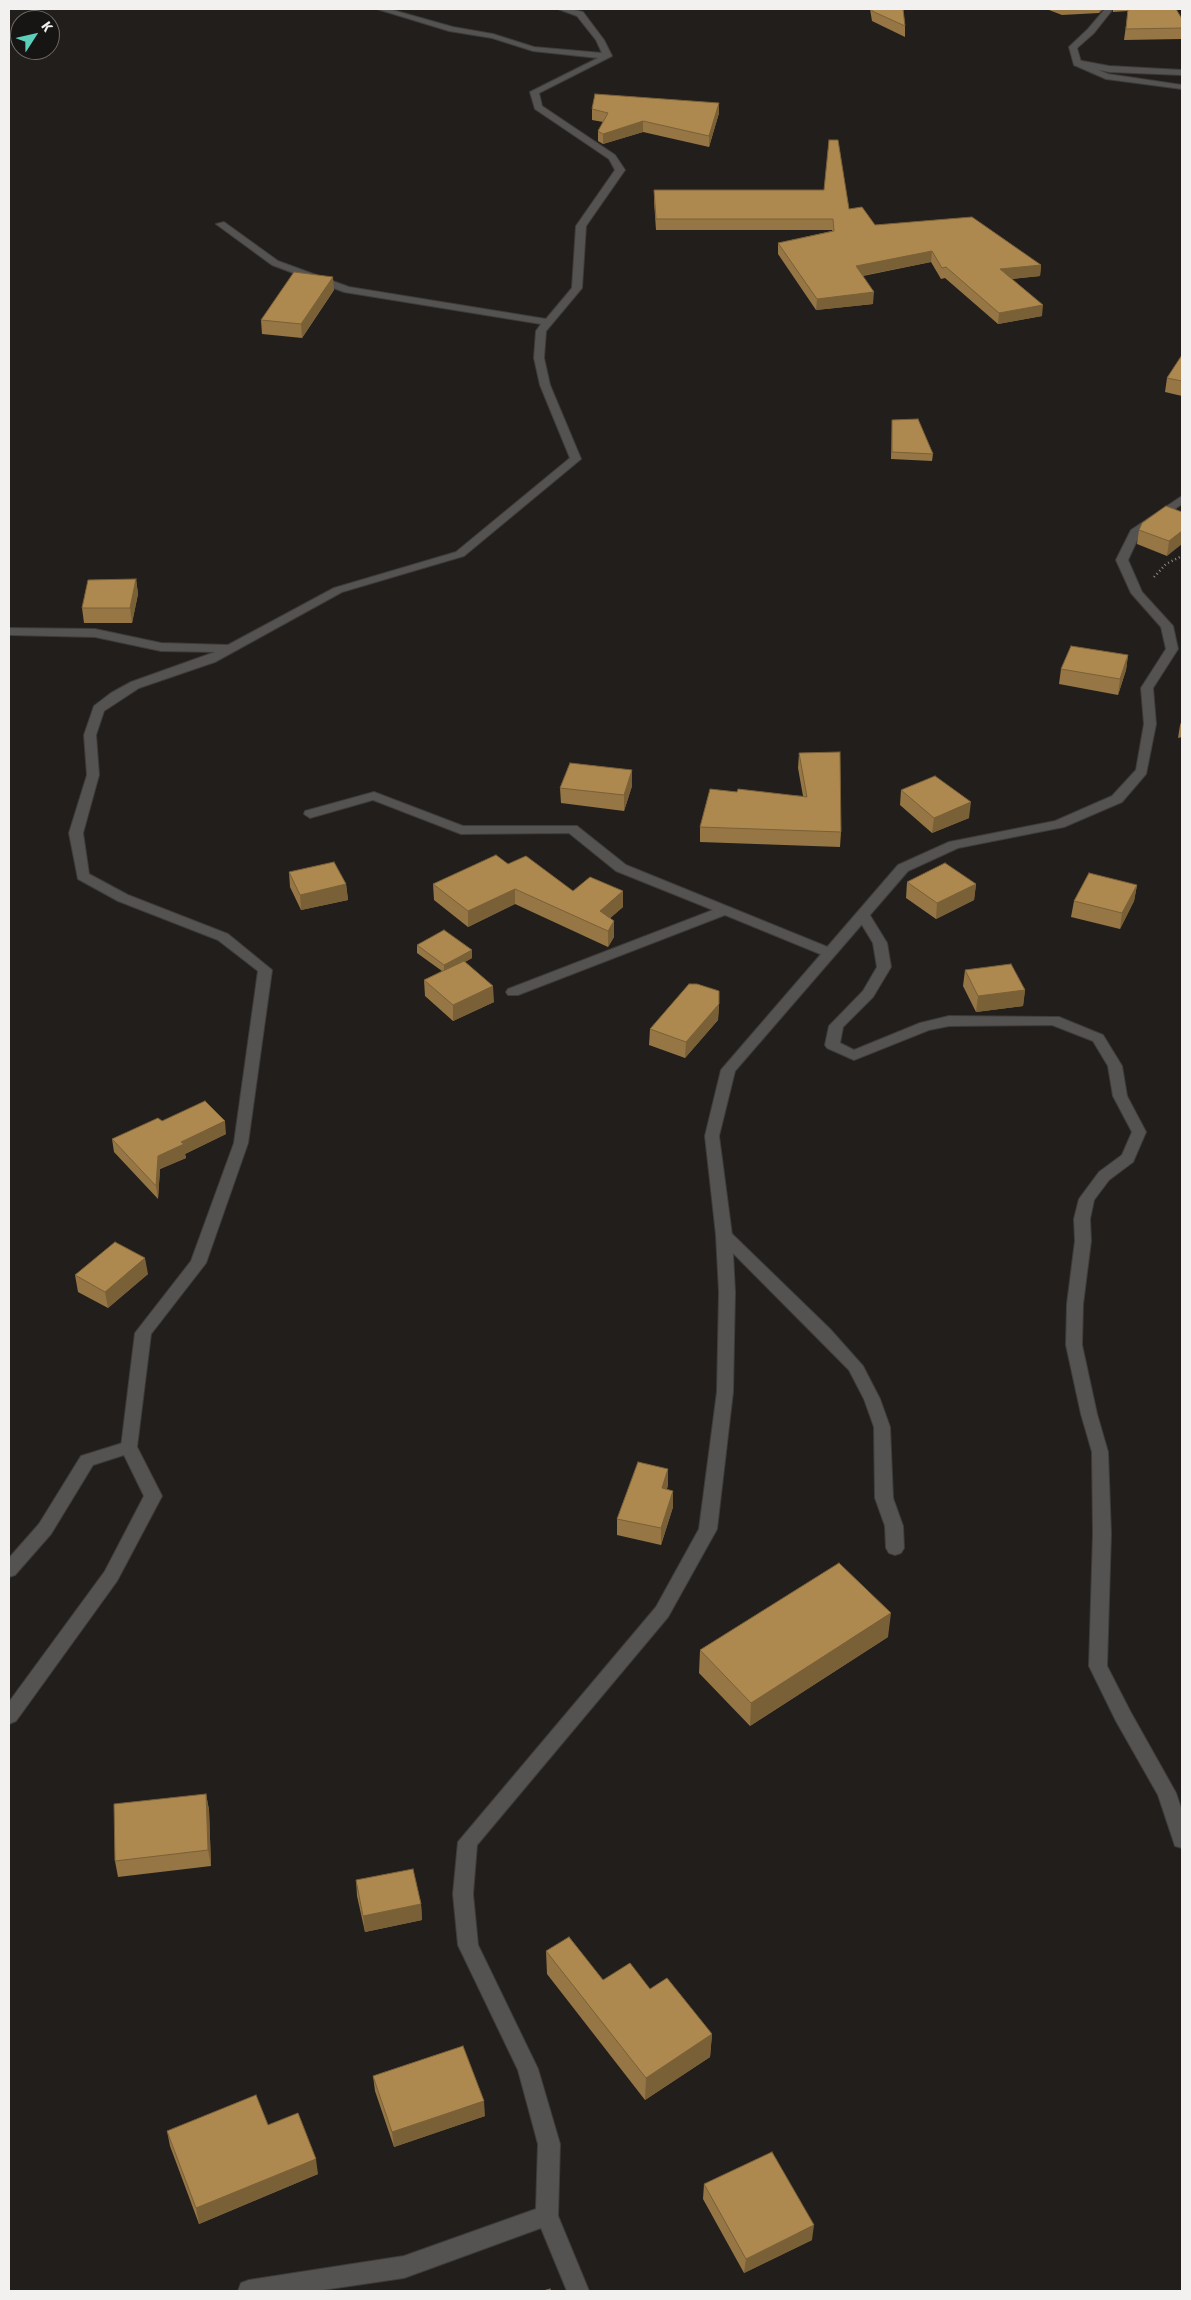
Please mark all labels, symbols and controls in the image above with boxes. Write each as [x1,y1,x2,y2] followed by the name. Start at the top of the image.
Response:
[10,10,60,60] north arrow
[38,18,56,35] text: K

